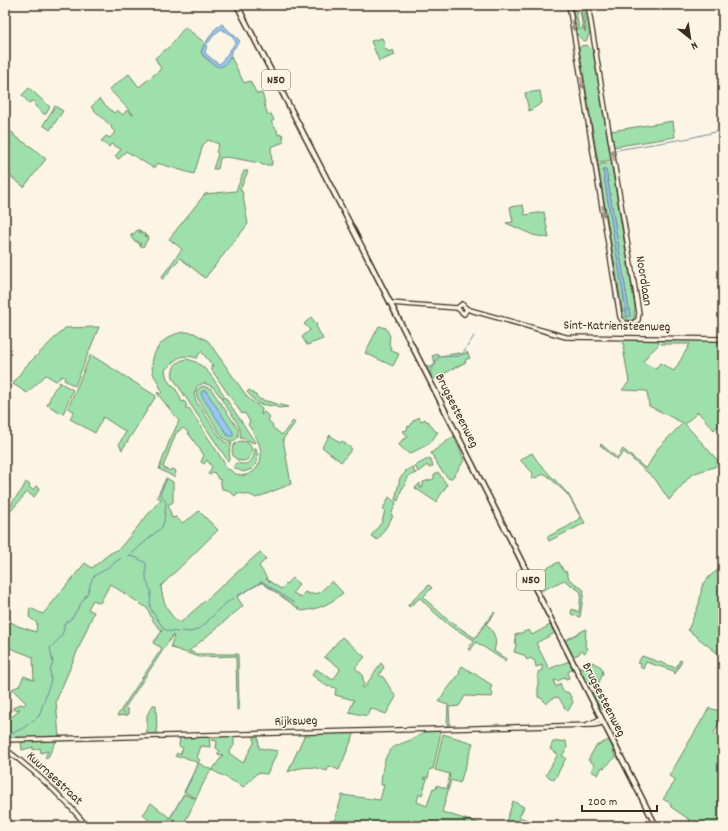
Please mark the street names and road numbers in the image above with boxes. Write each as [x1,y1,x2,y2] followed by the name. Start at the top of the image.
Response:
[262,70,290,90] road number: N50
[630,255,656,307] street label: Noordlaan
[563,317,671,337] street label: Sint-Katriensteenweg
[429,371,483,452] street label: Brugsesteenweg
[517,570,545,590] road number: N50
[576,660,630,741] street label: Brugsesteenweg
[274,712,318,732] street label: Rijksweg
[21,748,87,810] street label: Kuurnsestraat

